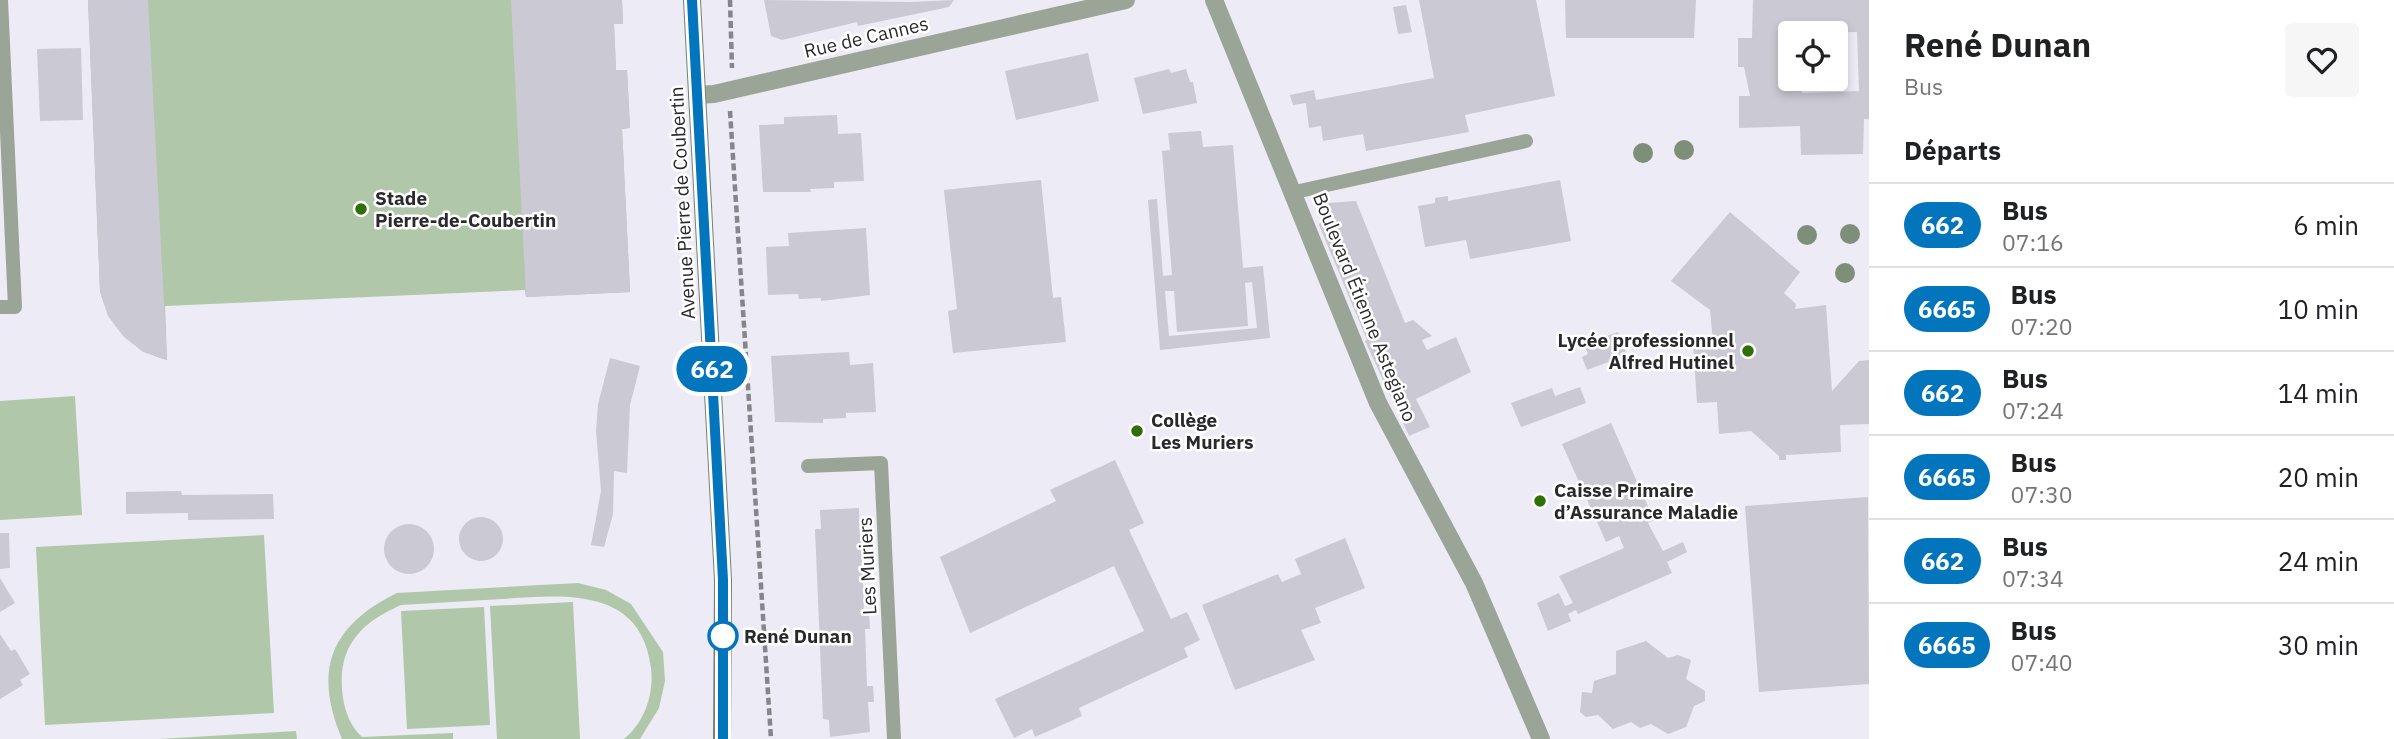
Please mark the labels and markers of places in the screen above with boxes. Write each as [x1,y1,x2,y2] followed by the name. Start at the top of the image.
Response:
[375,186,556,232] place label: Stade Pierre-de-Coubertin
[353,201,369,217] marker: Stade Pierre-de-Coubertin
[1558,328,1734,374] place label: Lycée professionnel Alfred Hutinel
[1740,343,1756,359] marker: Lycée professionnel Alfred Hutinel
[1151,408,1254,454] place label: Collège Les Muriers
[1129,423,1145,439] marker: Collège Les Muriers
[1554,478,1738,524] place label: Caisse Primaire d’Assurance Maladie
[1532,493,1548,509] marker: Caisse Primaire d’Assurance Maladie
[708,621,738,651] marker: René Dunan
[744,624,852,648] place label: René Dunan

